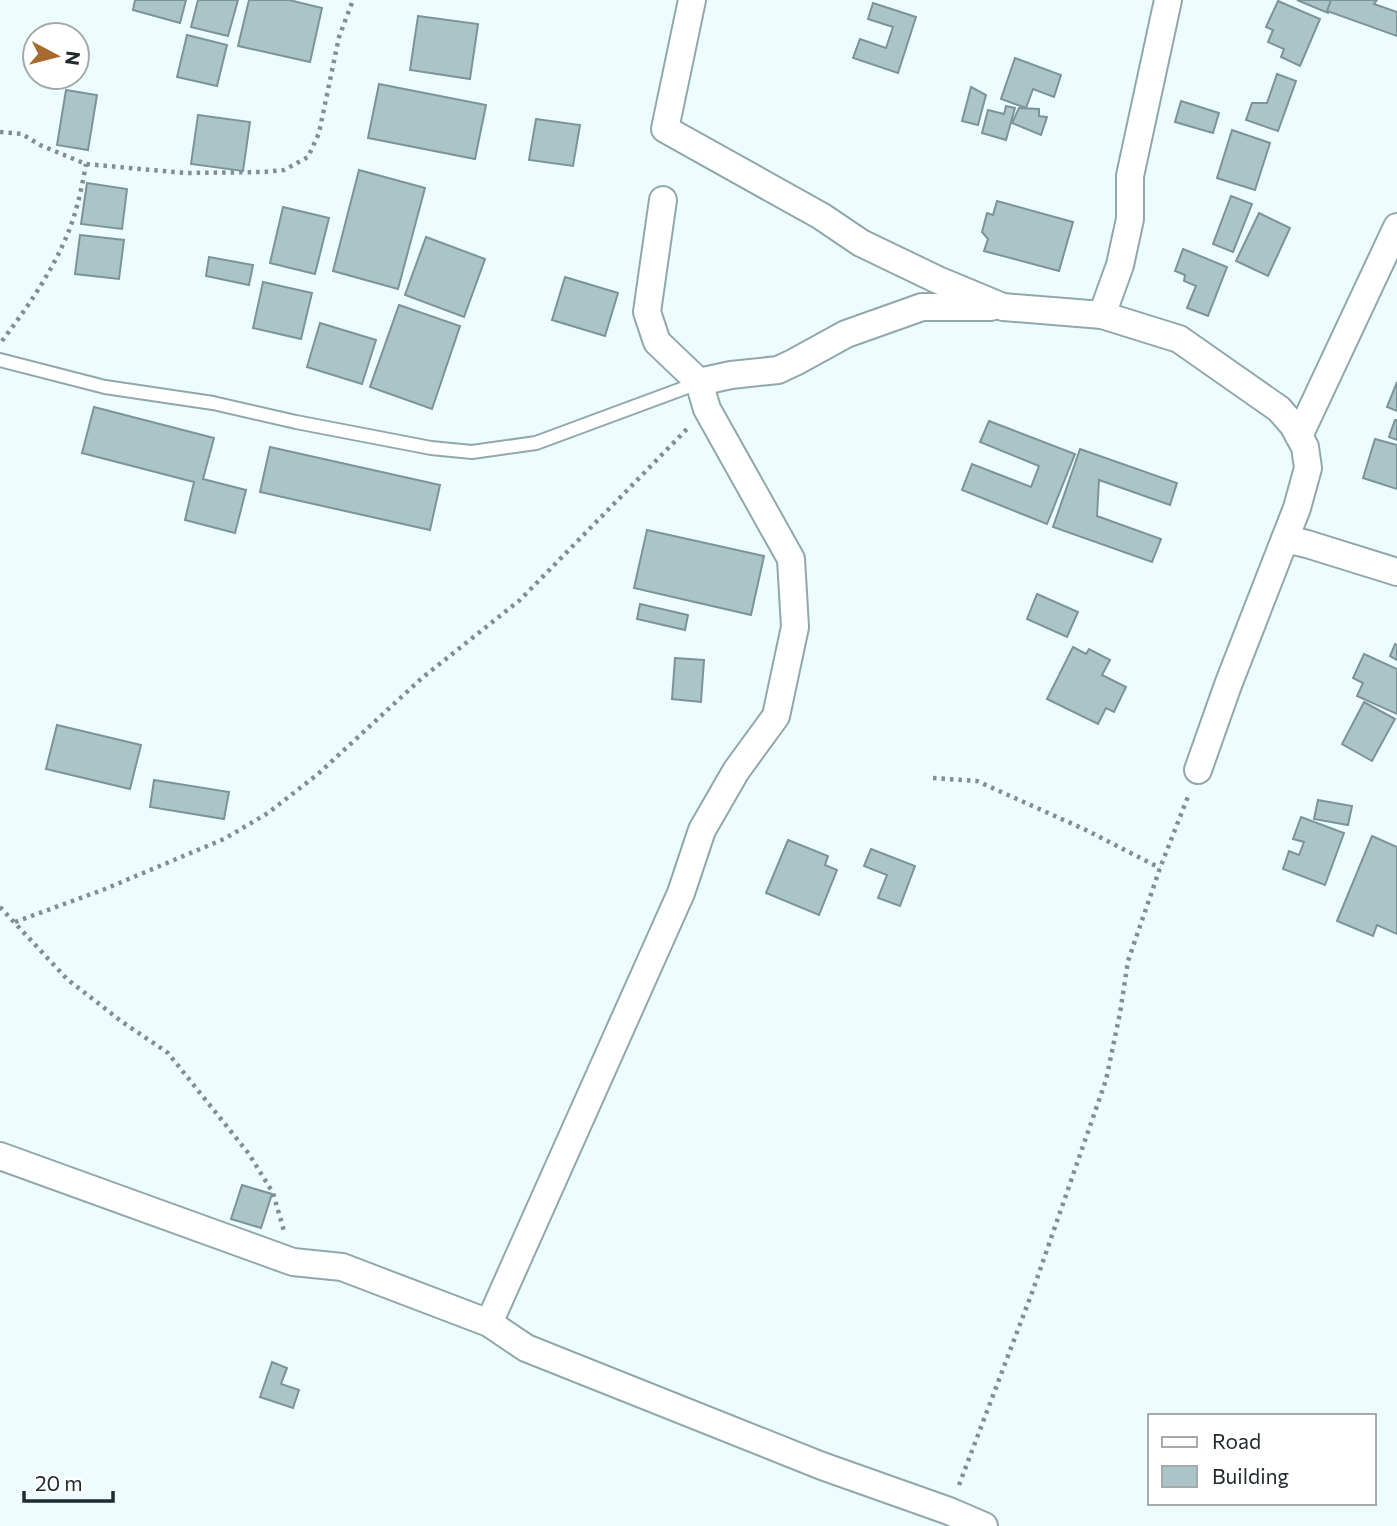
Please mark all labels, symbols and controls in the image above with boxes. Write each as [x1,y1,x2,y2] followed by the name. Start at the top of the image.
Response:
[21,21,91,91] north arrow
[61,50,86,67] text: N
[1148,1414,1376,1505] legend
[1212,1428,1261,1453] text: Road
[24,1460,114,1504] scale bar
[1212,1463,1289,1488] text: Building
[35,1470,83,1495] text: 20 m

